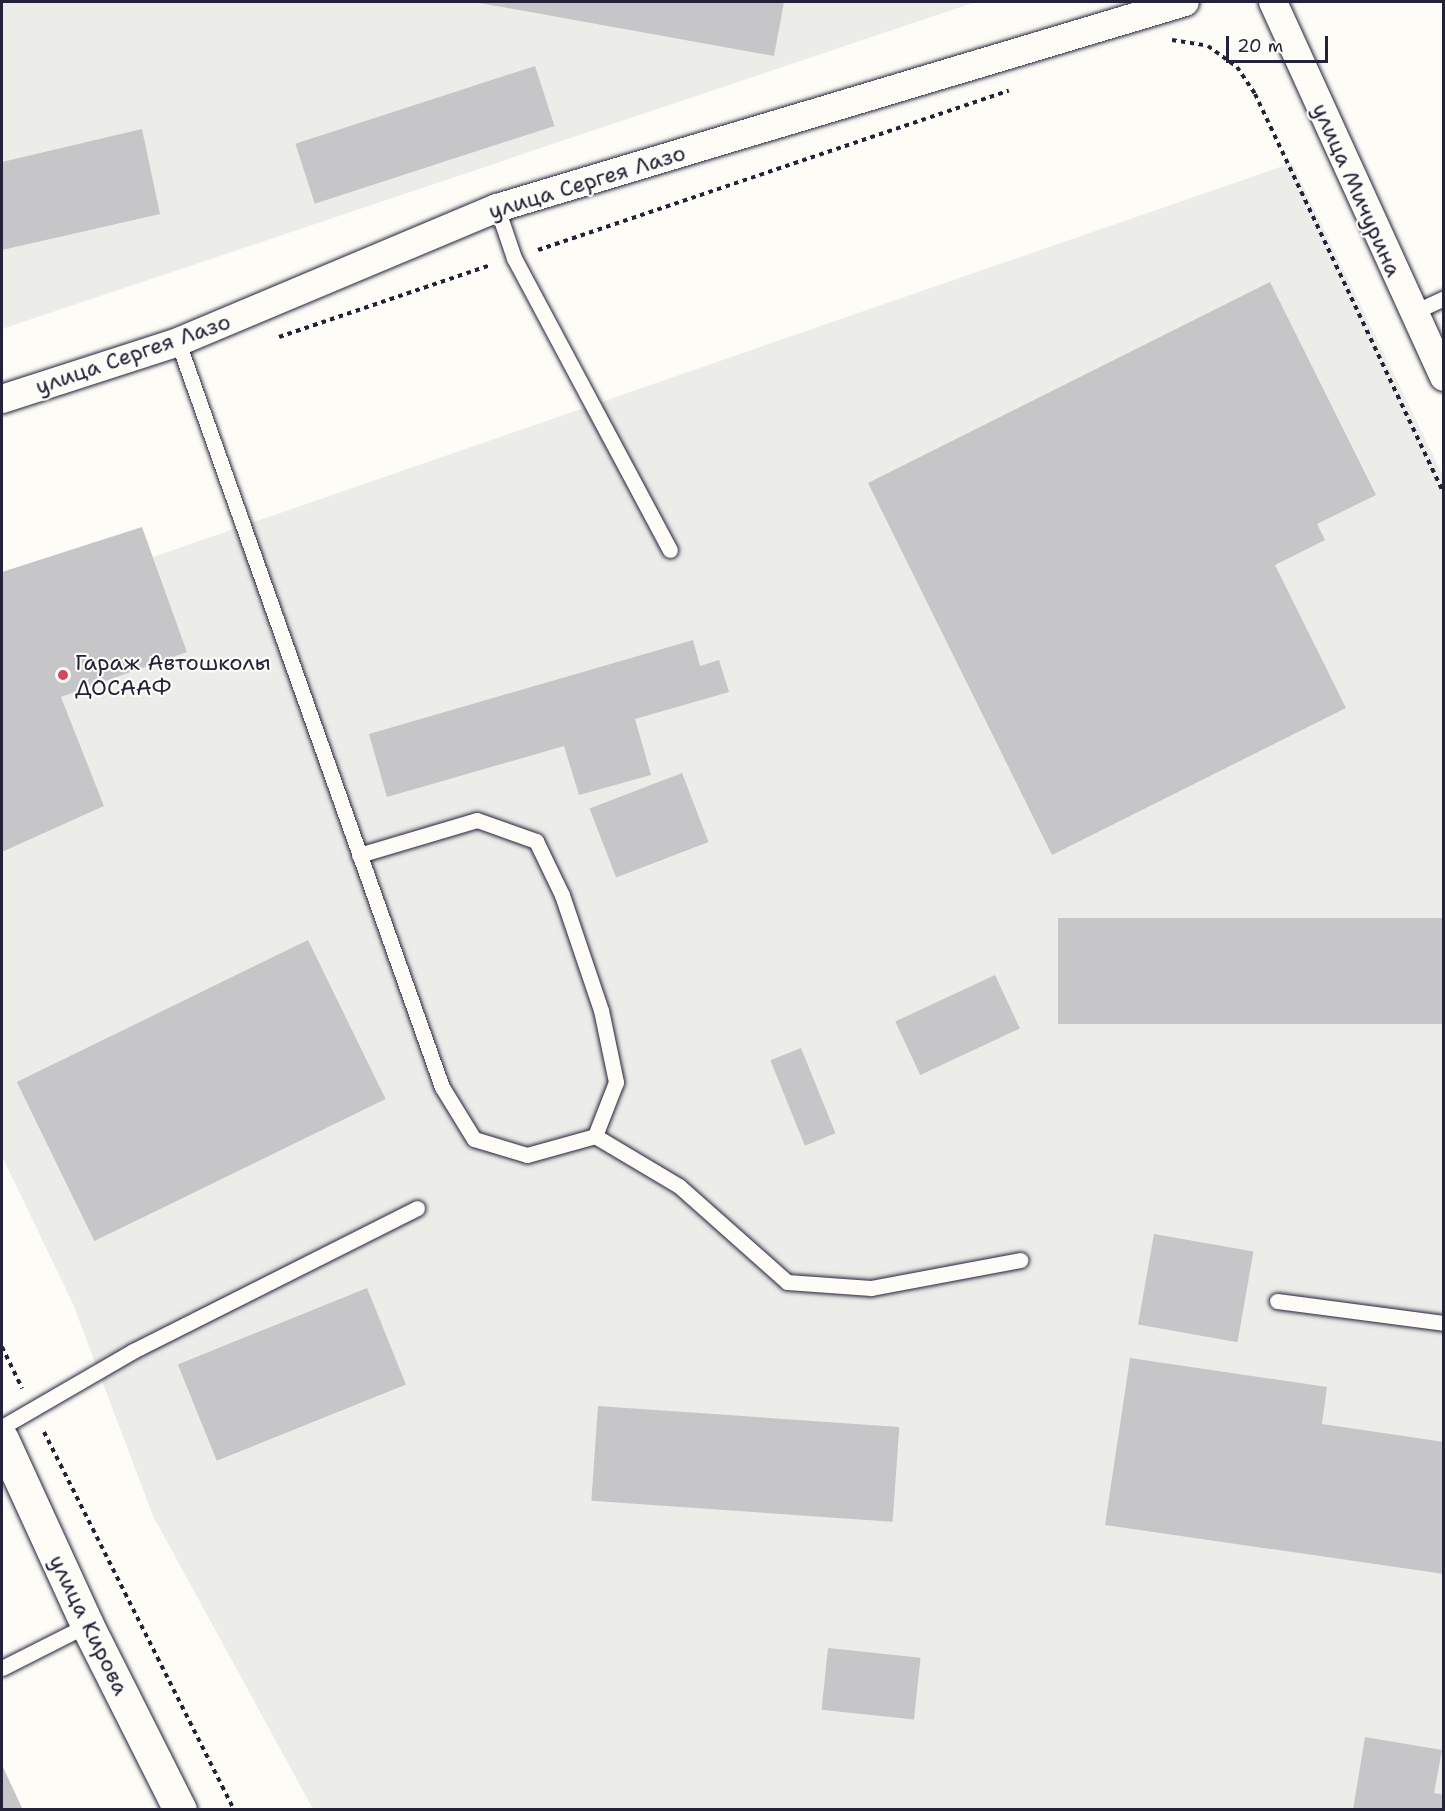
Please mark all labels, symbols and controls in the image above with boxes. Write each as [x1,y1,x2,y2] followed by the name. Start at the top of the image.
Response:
[1229,24,1331,62] scale bar
[1237,34,1283,58] text: 20 m
[1307,99,1407,281] street label: улица Мичурина
[485,139,689,225] street label: улица Сергея Лазо
[32,308,234,400] street label: улица Сергея Лазо
[75,649,271,700] place label: Гараж Автошколы ДОСААФ
[56,668,70,682] marker: Гараж Автошколы ДОСААФ
[44,1551,134,1699] street label: улица Кирова

